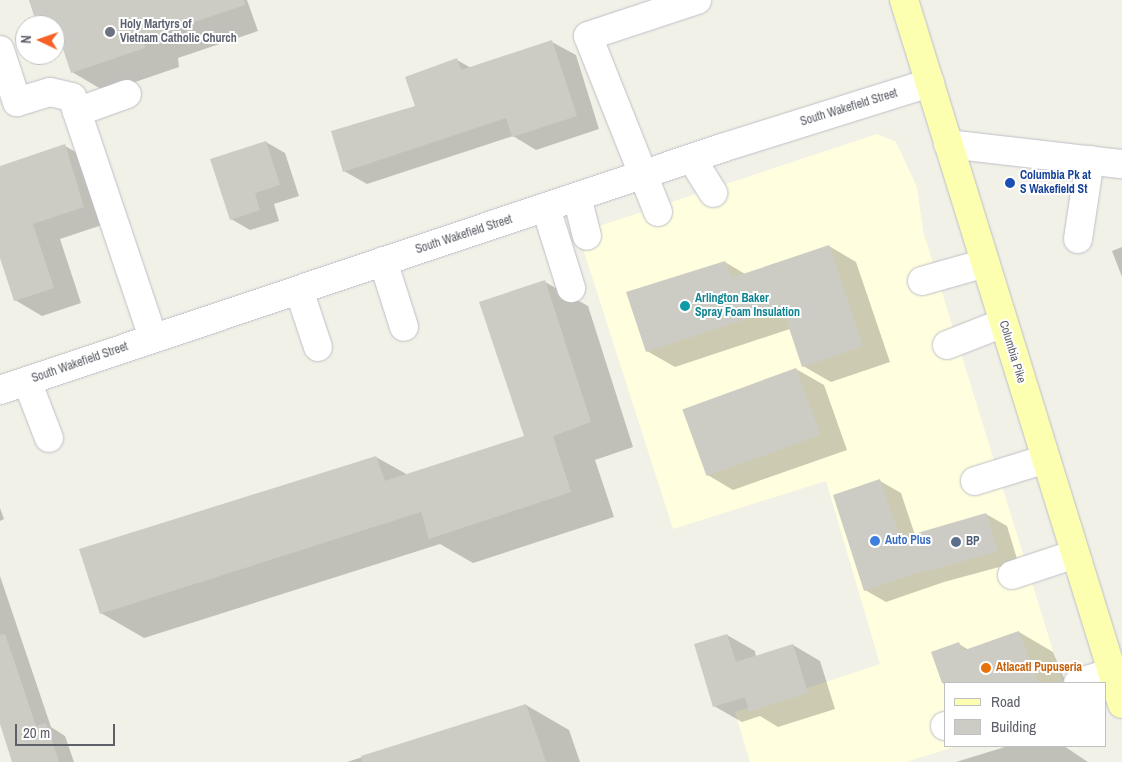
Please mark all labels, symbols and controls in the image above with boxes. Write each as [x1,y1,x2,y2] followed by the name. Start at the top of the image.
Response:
[15,15,65,65] north arrow
[120,18,237,46] place label: Holy Martyrs of Vietnam Catholic Church
[104,26,116,38] marker: Holy Martyrs of Vietnam Catholic Church
[17,35,35,44] text: N
[799,86,899,130] street label: South Wakefield Street
[1020,169,1091,197] place label: Columbia Pk at S Wakefield St
[1004,177,1016,189] marker: Columbia Pk at S Wakefield St
[414,213,514,257] street label: South Wakefield Street
[695,292,800,320] place label: Arlington Baker Spray Foam Insulation
[679,300,691,312] marker: Arlington Baker Spray Foam Insulation
[996,319,1028,385] street label: Columbia Pike
[30,340,130,386] street label: South Wakefield Street
[885,534,931,548] place label: Auto Plus
[869,535,881,547] marker: Auto Plus
[966,535,980,549] place label: BP
[950,536,962,548] marker: BP
[996,661,1082,675] place label: Atlacatl Pupuseria
[980,662,992,674] marker: Atlacatl Pupuseria
[944,682,1107,747] legend
[991,691,1020,712] text: Road
[18,714,118,746] scale bar
[991,716,1036,737] text: Building
[23,722,50,743] text: 20 m

